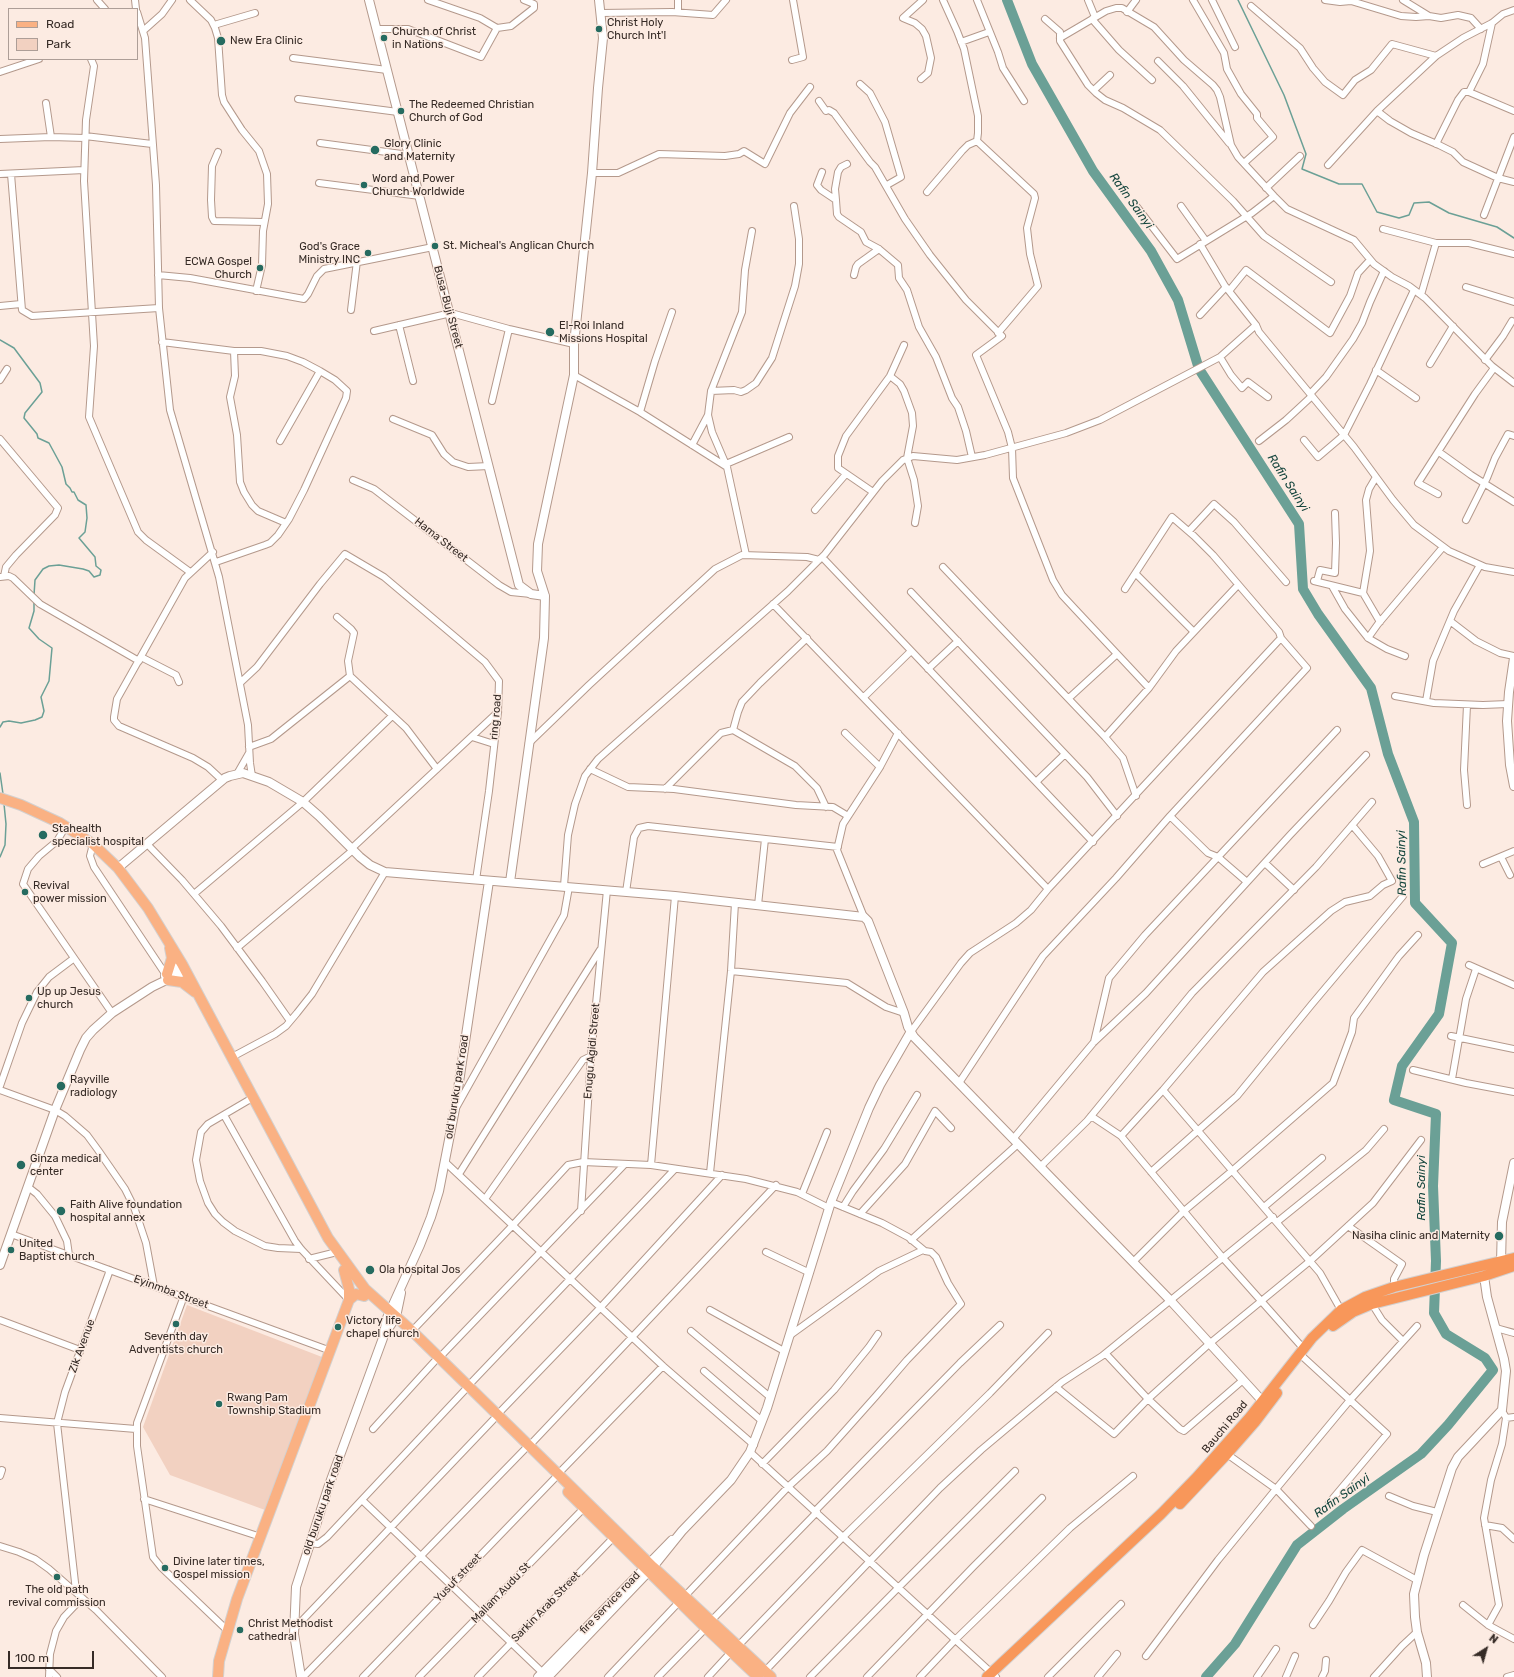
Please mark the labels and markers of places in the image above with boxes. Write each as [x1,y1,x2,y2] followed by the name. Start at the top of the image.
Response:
[607,16,666,42] place label: Christ Holy Church Int'l
[594,24,604,34] marker: Christ Holy Church Int'l
[392,25,476,51] place label: Church of Christ in Nations
[379,33,389,43] marker: Church of Christ in Nations
[230,34,303,48] place label: New Era Clinic
[215,35,227,47] marker: New Era Clinic
[409,98,534,124] place label: The Redeemed Christian Church of God
[396,106,406,116] marker: The Redeemed Christian Church of God
[384,137,455,163] place label: Glory Clinic and Maternity
[369,144,381,156] marker: Glory Clinic and Maternity
[372,172,465,198] place label: Word and Power Church Worldwide
[359,180,369,190] marker: Word and Power Church Worldwide
[443,239,594,253] place label: St. Micheal's Anglican Church
[298,240,360,266] place label: God's Grace Ministry INC
[430,241,440,251] marker: St. Micheal's Anglican Church
[363,248,373,258] marker: God's Grace Ministry INC
[185,255,252,281] place label: ECWA Gospel Church
[255,263,265,273] marker: ECWA Gospel Church
[559,319,648,345] place label: El-Roi Inland Missions Hospital
[544,326,556,338] marker: El-Roi Inland Missions Hospital
[52,822,144,848] place label: Stahealth specialist hospital
[37,829,49,841] marker: Stahealth specialist hospital
[33,879,107,905] place label: Revival power mission
[20,887,30,897] marker: Revival power mission
[37,985,101,1011] place label: Up up Jesus church
[24,993,34,1003] marker: Up up Jesus church
[70,1073,117,1099] place label: Rayville radiology
[55,1080,67,1092] marker: Rayville radiology
[30,1152,101,1178] place label: Ginza medical center
[15,1159,27,1171] marker: Ginza medical center
[70,1198,182,1224] place label: Faith Alive foundation hospital annex
[55,1205,67,1217] marker: Faith Alive foundation hospital annex
[1352,1229,1490,1243] place label: Nasiha clinic and Maternity
[1493,1230,1505,1242] marker: Nasiha clinic and Maternity
[19,1237,95,1263] place label: United Baptist church
[6,1245,16,1255] marker: United Baptist church
[379,1263,460,1277] place label: Ola hospital Jos
[364,1264,376,1276] marker: Ola hospital Jos
[346,1314,419,1340] place label: Victory life chapel church
[171,1319,181,1329] marker: Seventh day Adventists church
[333,1322,343,1332] marker: Victory life chapel church
[129,1330,223,1356] place label: Seventh day Adventists church
[227,1391,321,1417] place label: Rwang Pam Township Stadium
[214,1399,224,1409] marker: Rwang Pam Township Stadium
[173,1555,265,1581] place label: Divine later times, Gospel mission
[160,1563,170,1573] marker: Divine later times, Gospel mission
[52,1572,62,1582] marker: The old path revival commission
[8,1583,106,1609] place label: The old path revival commission
[248,1617,333,1643] place label: Christ Methodist cathedral
[235,1625,245,1635] marker: Christ Methodist cathedral

